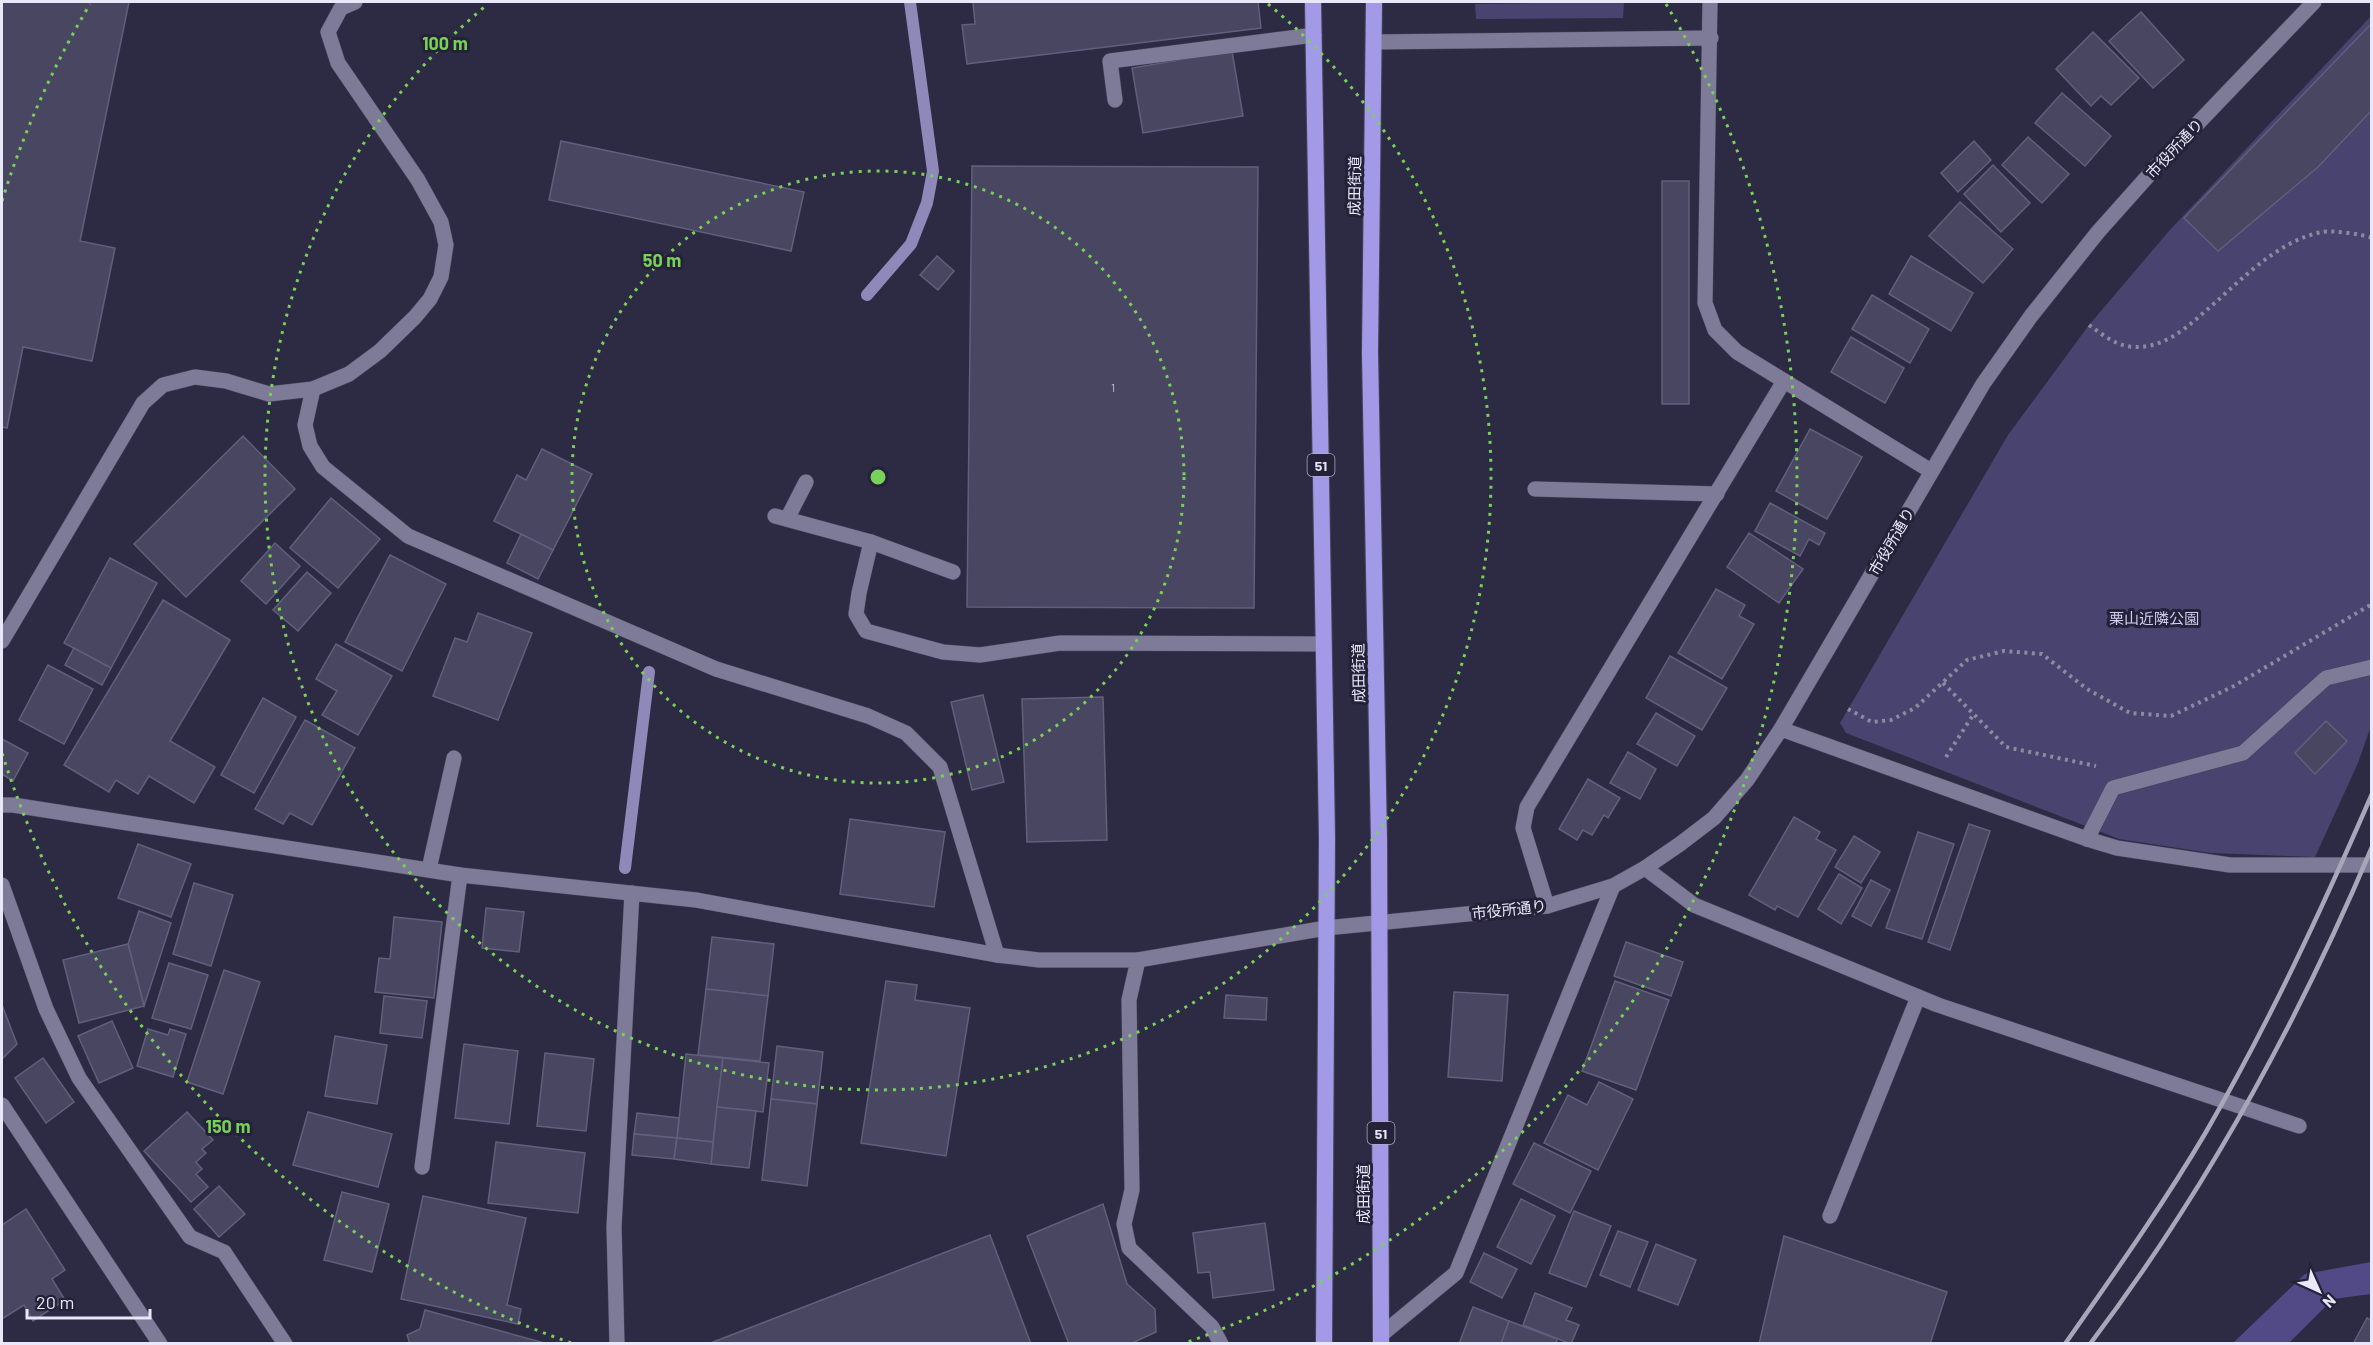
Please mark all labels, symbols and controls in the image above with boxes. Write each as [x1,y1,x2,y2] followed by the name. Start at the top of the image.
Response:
[422,32,468,54] text: 100 m
[2142,114,2206,182] street label: 市役所通り
[1344,156,1364,216] street label: 成田街道
[643,249,681,271] text: 50 m
[1111,380,1115,394] house number: 1
[1308,454,1334,476] road number: 51
[868,467,888,487] centre of rings
[1864,504,1918,578] street label: 市役所通り
[2109,609,2199,627] park label: 栗山近隣公園
[1348,643,1368,703] street label: 成田街道
[1471,896,1547,922] street label: 市役所通り
[206,1115,250,1137] text: 150 m
[1368,1122,1394,1144] road number: 51
[1354,1164,1372,1224] street label: 成田街道
[2289,1261,2349,1321] north arrow
[27,1282,150,1320] scale bar
[36,1291,74,1313] text: 20 m
[2319,1291,2340,1312] text: N

